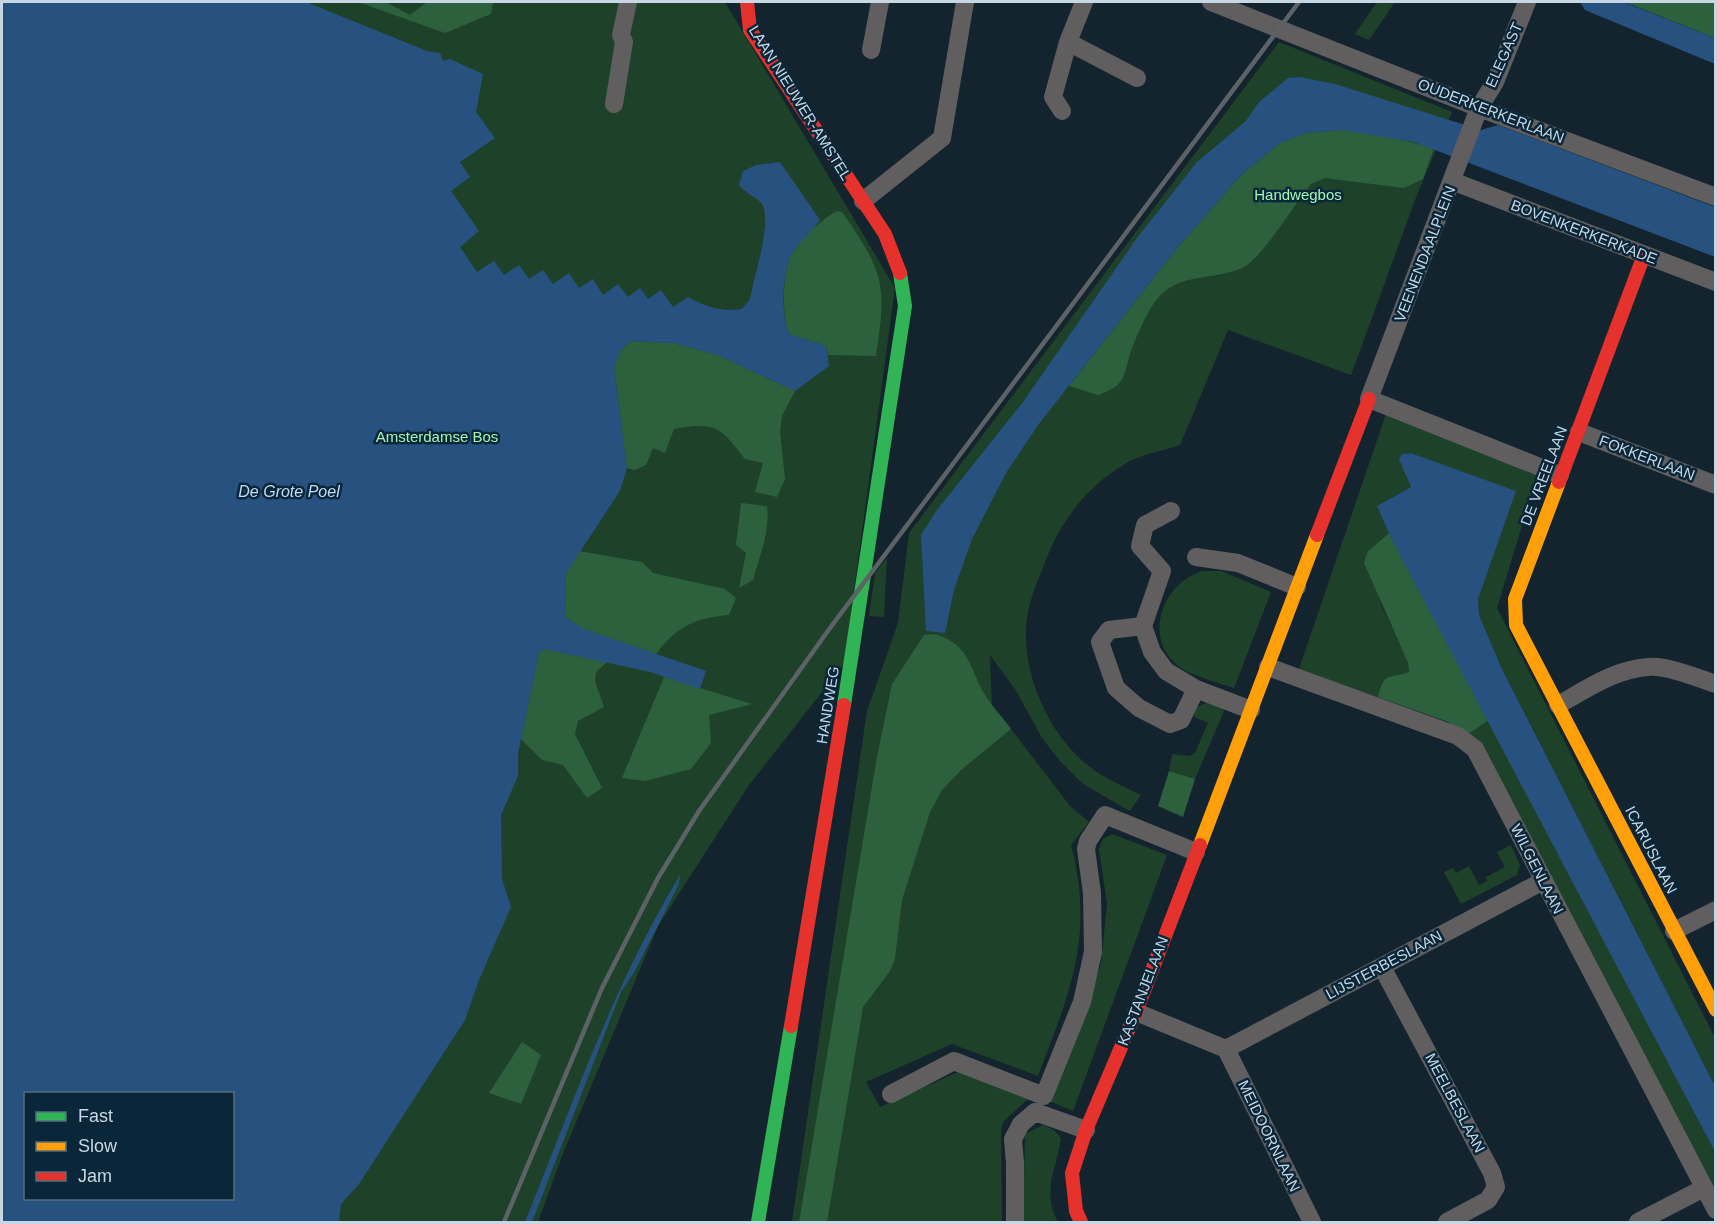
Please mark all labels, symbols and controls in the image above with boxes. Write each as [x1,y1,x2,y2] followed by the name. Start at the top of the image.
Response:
[1482,20,1525,90] street label: ELEGAST
[746,22,855,183] street label: LAAN NIEUWER-AMSTEL
[1416,75,1567,146] street label: OUDERKERKERLAAN
[1391,183,1458,324] street label: VEENENDAALPLEIN
[1254,186,1342,203] park label: Handwegbos
[1509,196,1660,267] street label: BOVENKERKERKADE
[1517,424,1570,528] street label: DE VREELAAN
[376,428,498,445] park label: Amsterdamse Bos
[1597,432,1697,484] street label: FOKKERLAAN
[238,483,340,500] water label: De Grote Poel
[813,665,842,745] street label: HANDWEG
[1622,803,1681,896] street label: ICARUSLAAN
[1508,821,1567,916] street label: WILGENLAAN
[1323,927,1445,1002] street label: LIJSTERBESLAAN
[1114,934,1171,1048] street label: KASTANJELAAN
[1422,1050,1489,1155] street label: MEELBESLAAN
[1235,1077,1304,1194] street label: MEIDOORNLAAN
[24,1092,234,1200] legend
[78,1106,113,1126] text: Fast
[78,1136,118,1156] text: Slow
[78,1166,112,1186] text: Jam

